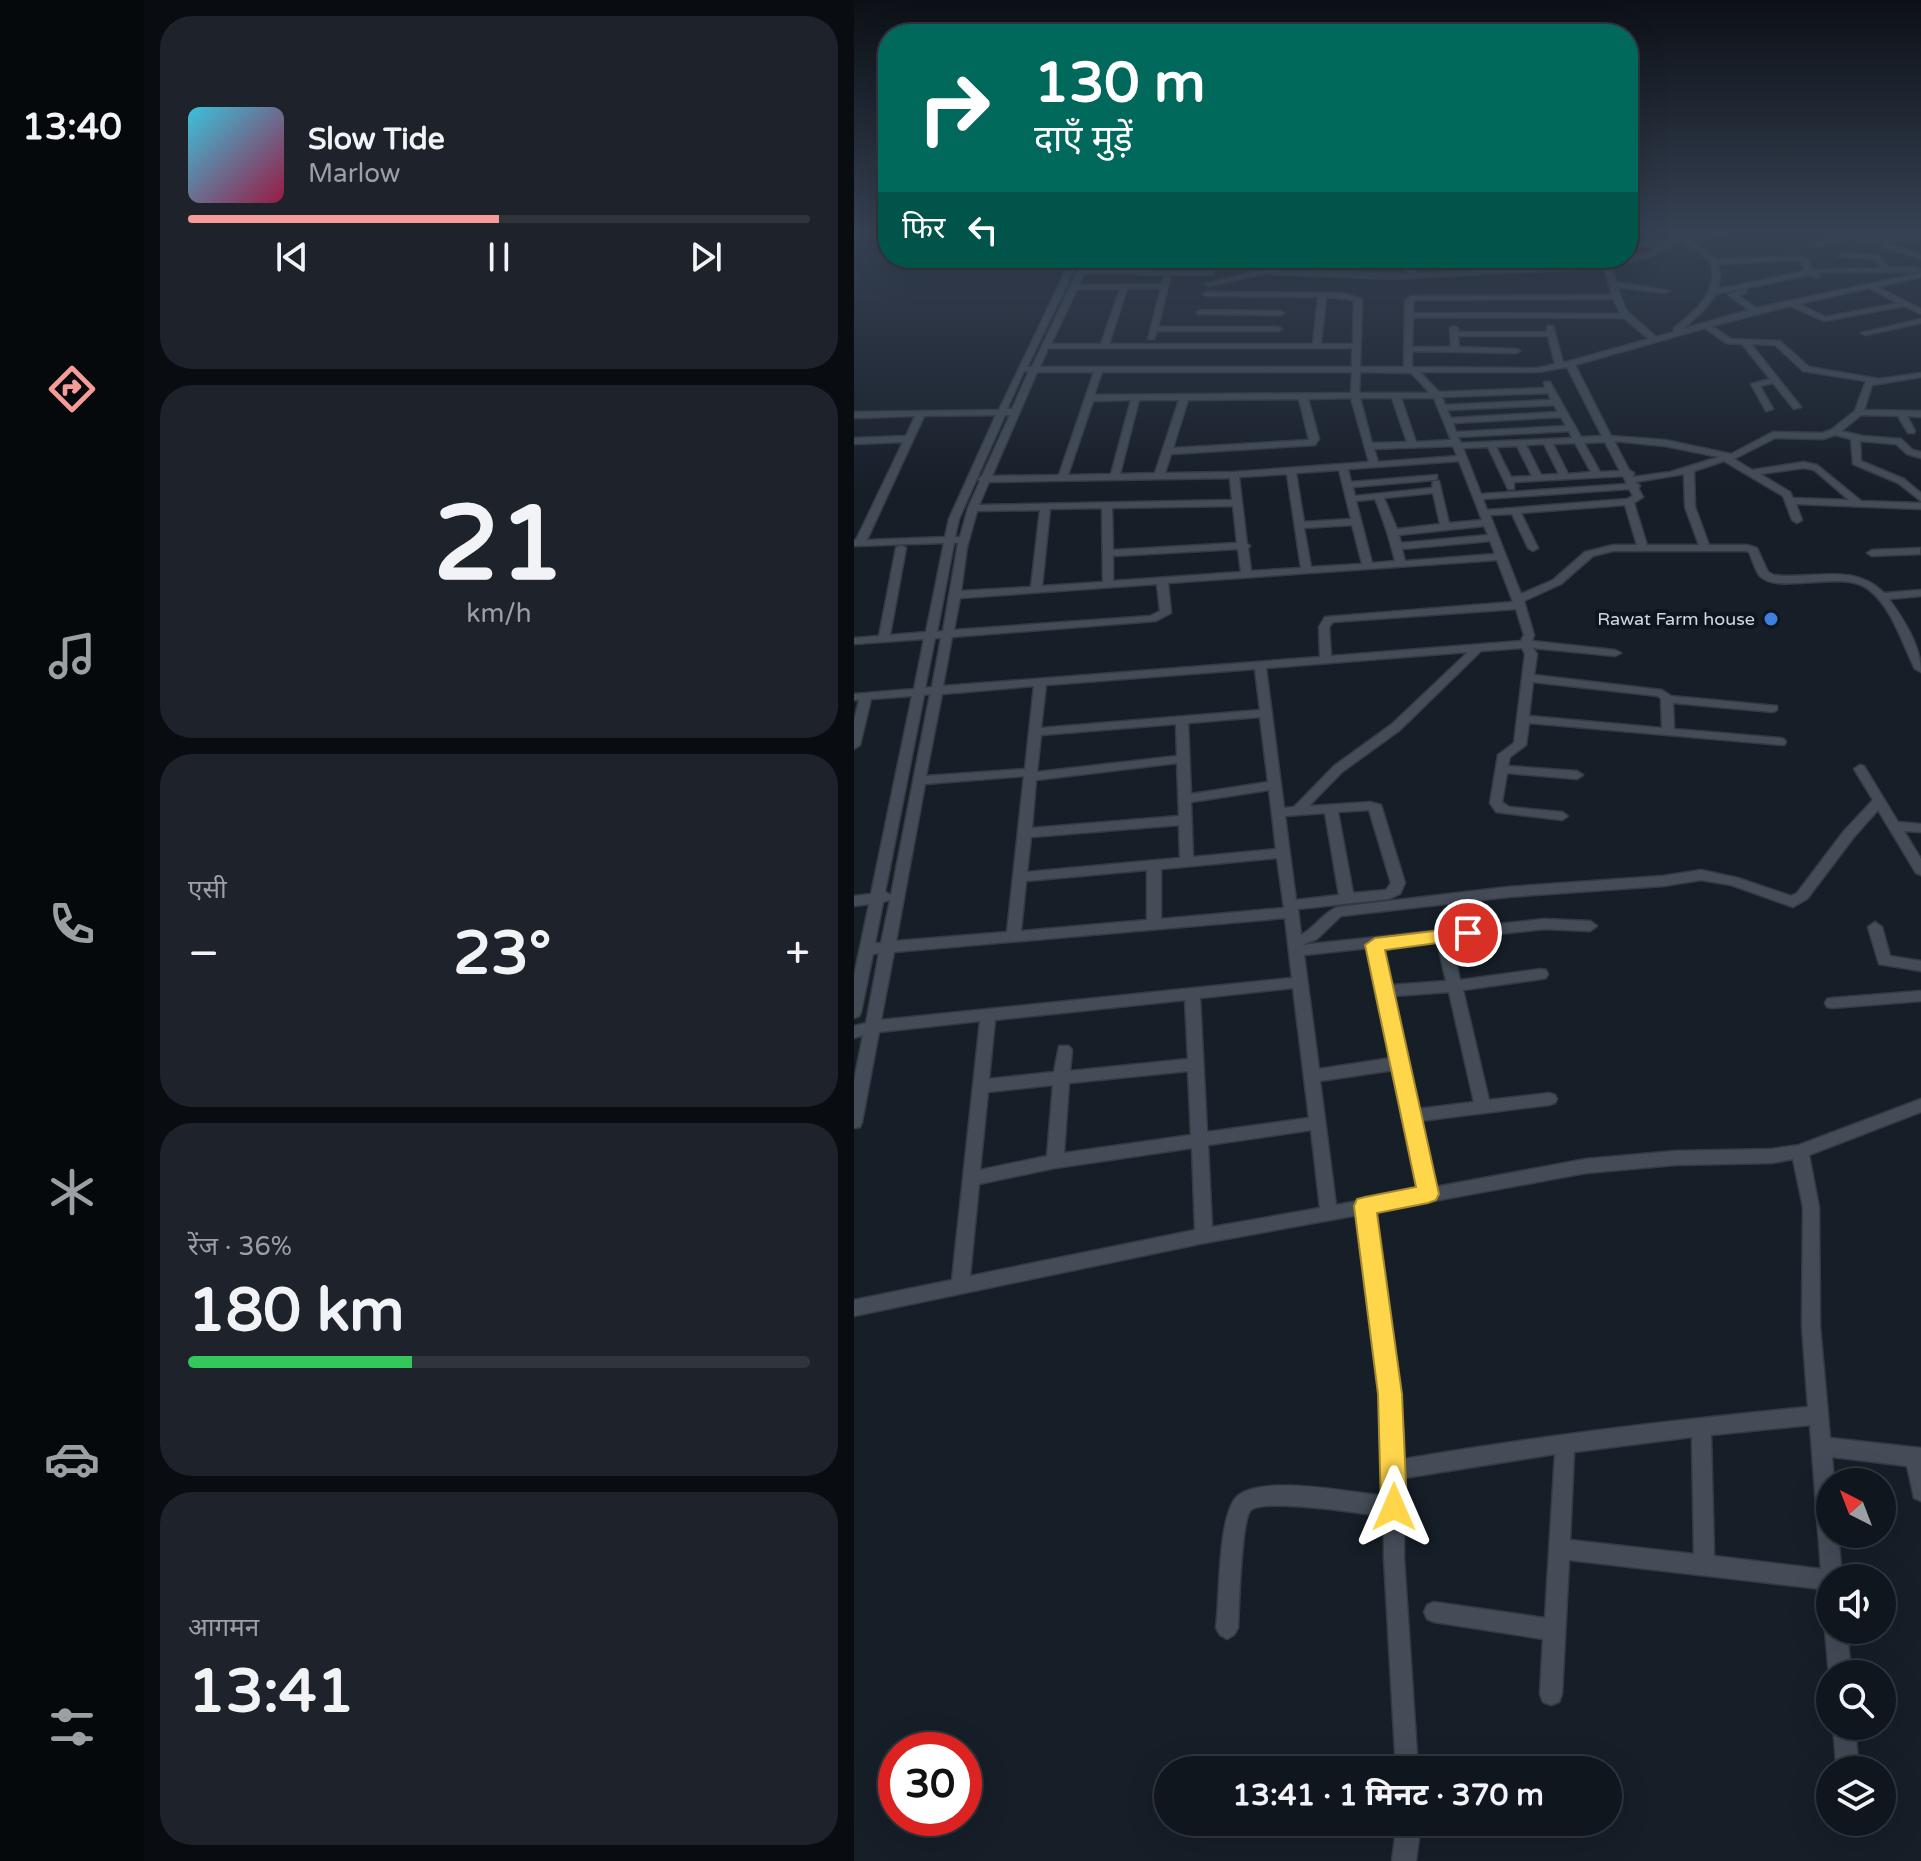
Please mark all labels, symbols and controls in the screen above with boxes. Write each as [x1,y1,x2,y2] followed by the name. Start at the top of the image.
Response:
[1034,50,1205,117] text: 130 m
[902,56,1006,160] icon: right
[22,106,122,149] text: 13:40
[1034,118,1133,161] text: दाएँ मुड़ें
[308,121,445,158] text: Slow Tide
[308,158,400,189] text: Marlow
[961,208,1005,252] icon: left
[902,210,945,247] text: फिर
[270,235,314,279] icon: previous
[477,235,521,279] icon: pause
[684,235,728,279] icon: next
[44,361,100,417] icon: directions
[434,483,564,608] text: 21
[466,598,532,629] text: km/h
[1597,608,1755,630] place label: Rawat Farm house
[1762,610,1780,628] marker: Rawat Farm house
[44,628,100,684] icon: music
[188,874,227,905] text: एसी
[44,896,100,952] icon: phone
[1434,899,1502,967] pin
[1446,911,1490,955] icon: arrive
[453,918,551,990] text: 23°
[188,928,219,981] text: −
[785,928,810,981] text: +
[44,1164,100,1220] icon: climate
[188,1231,292,1262] text: रेंज · 36%
[188,1275,404,1347] text: 180 km
[44,1431,100,1487] icon: car
[1352,1465,1436,1549] position arrow
[1816,1468,1896,1548] north arrow
[1816,1468,1896,1836] map controls
[1816,1564,1896,1644] button: sound
[188,1612,259,1643] text: आगमन
[188,1656,354,1728] text: 13:41
[1816,1660,1896,1740] button: search
[44,1699,100,1755] icon: filters
[878,1732,982,1836] speed limit sign: 30
[1816,1756,1896,1836] button: layers
[1232,1777,1544,1814] text: 13:41 · 1 मिनट · 370 m

